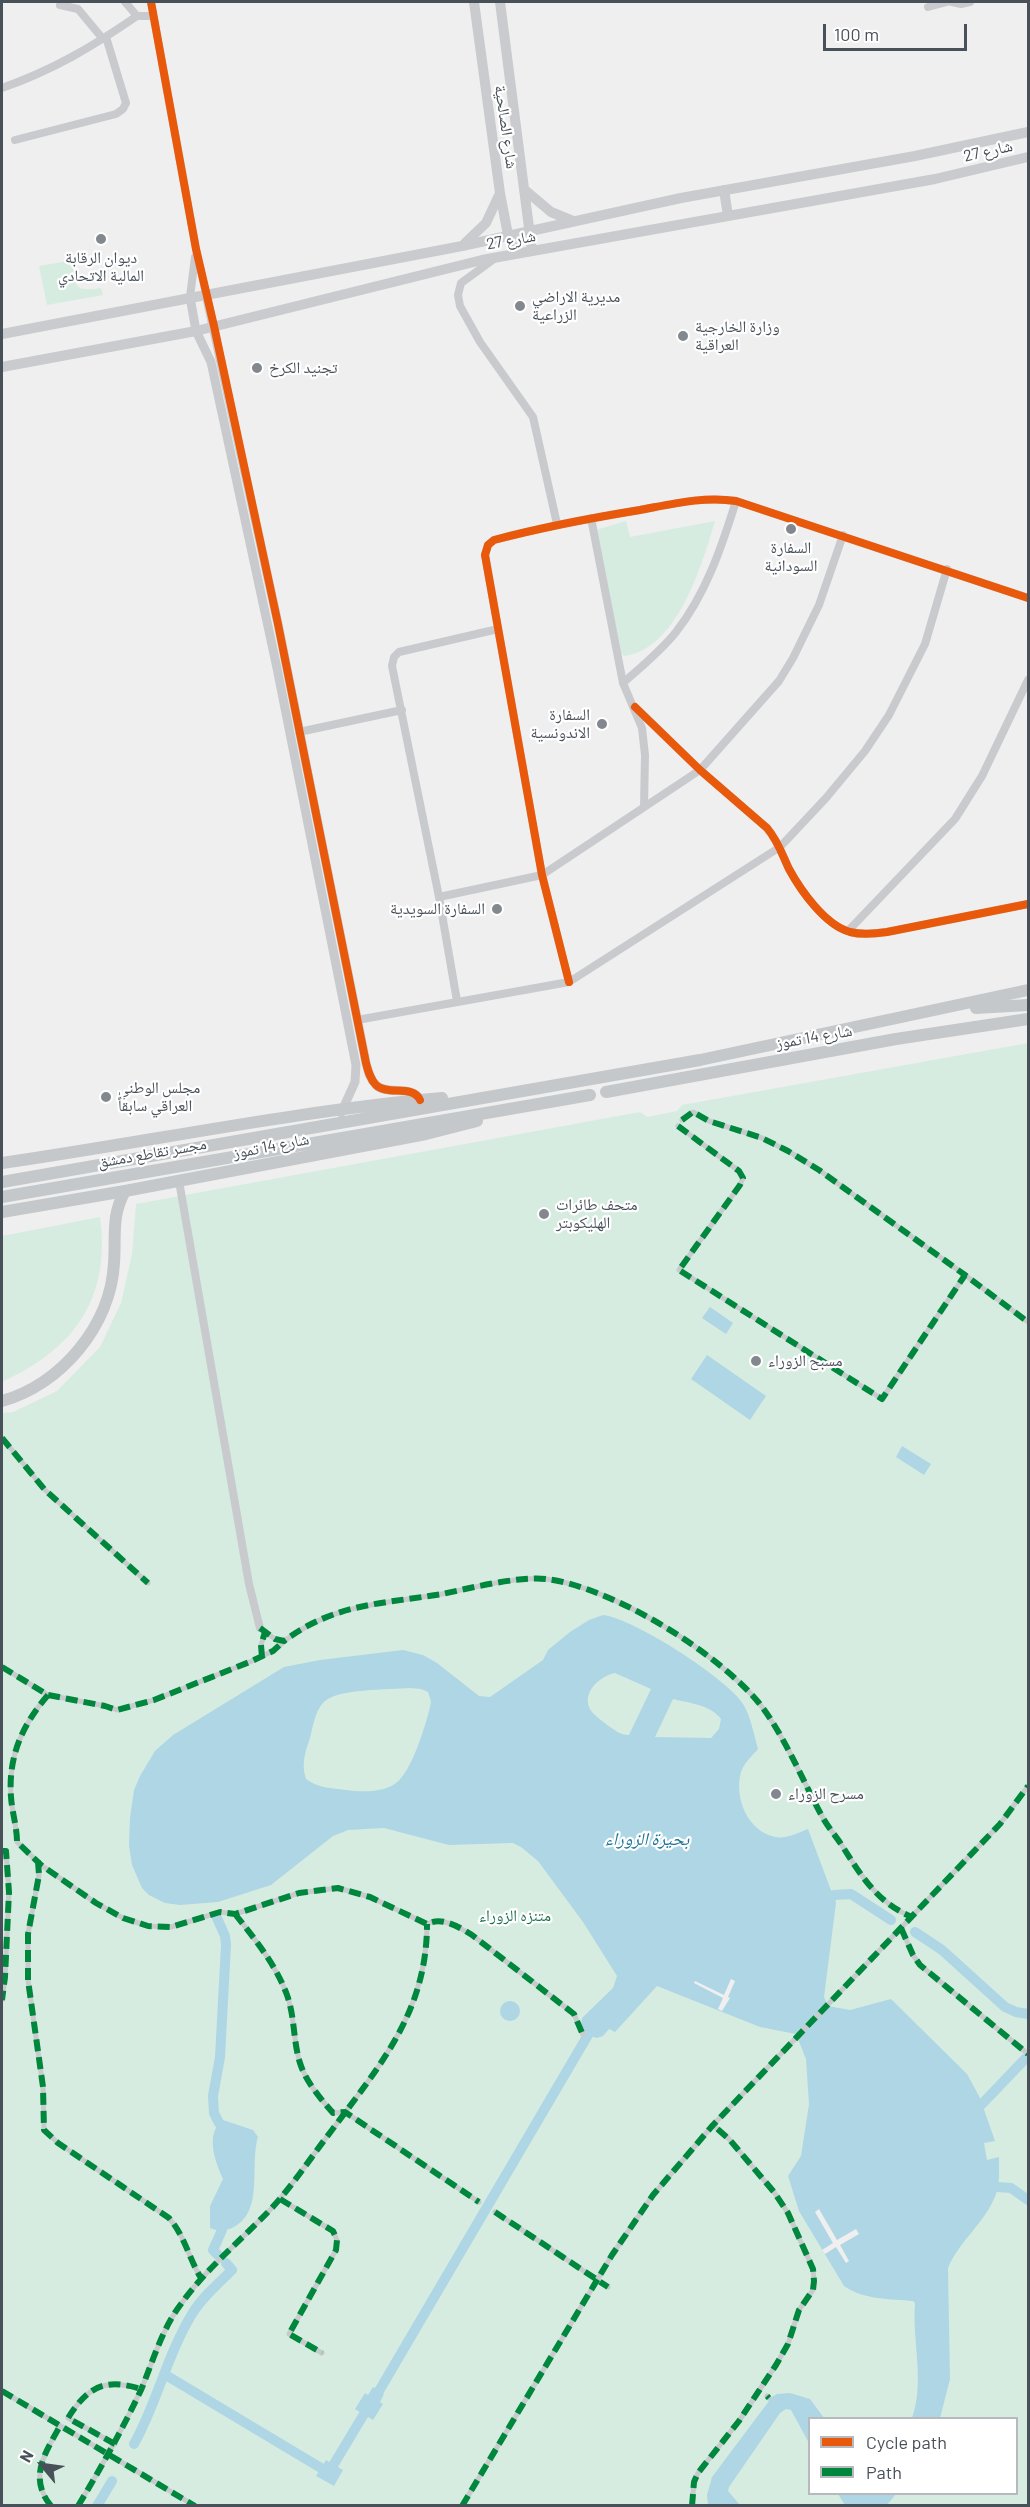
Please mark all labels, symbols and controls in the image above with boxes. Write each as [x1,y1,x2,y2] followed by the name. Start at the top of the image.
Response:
[826,12,970,50] scale bar
[834,23,879,45] text: 100 m
[491,84,521,170] street label: شارع الصالحية
[962,136,1014,166] street label: شارع 27
[485,226,537,254] street label: شارع 27
[94,232,108,246] marker: ديوان الرقابة المالية الاتحادي
[58,248,144,286] place label: ديوان الرقابة المالية الاتحادي
[532,287,620,325] place label: مديرية الاراضي الزراعية
[513,299,527,313] marker: مديرية الاراضي الزراعية
[695,317,780,355] place label: وزارة الخارجية العراقية
[676,329,690,343] marker: وزارة الخارجية العراقية
[269,358,338,378] place label: تجنيد الكرخ
[250,361,264,375] marker: تجنيد الكرخ
[784,522,798,536] marker: السفارة السودانية
[764,538,818,576] place label: السفارة السودانية
[530,705,590,743] place label: السفارة الاندونسية
[595,717,609,731] marker: السفارة الاندونسية
[390,899,485,919] place label: السفارة السويدية
[490,902,504,916] marker: السفارة السويدية
[774,1021,854,1053] street label: شارع 14 تموز
[118,1078,200,1116] place label: مجلس الوطني العراقي سابقاً
[99,1090,113,1104] marker: مجلس الوطني العراقي سابقاً
[231,1129,311,1163] street label: شارع 14 تموز
[96,1134,208,1172] street label: مجسر تقاطع دمشق
[556,1195,638,1233] place label: متحف طائرات الهليكوبتر
[537,1207,551,1221] marker: متحف طائرات الهليكوبتر
[768,1351,843,1371] place label: مسبح الزوراء
[749,1354,763,1368] marker: مسبح الزوراء
[788,1784,864,1804] place label: مسرح الزوراء
[769,1787,783,1801] marker: مسرح الزوراء
[605,1828,689,1850] water label: بحيرة الزوراء
[479,1906,551,1926] park label: متنزه الزوراء
[808,2417,1018,2495] legend
[866,2431,947,2453] text: Cycle path
[12,2435,72,2495] north arrow
[15,2447,37,2465] text: N
[866,2461,902,2483] text: Path

